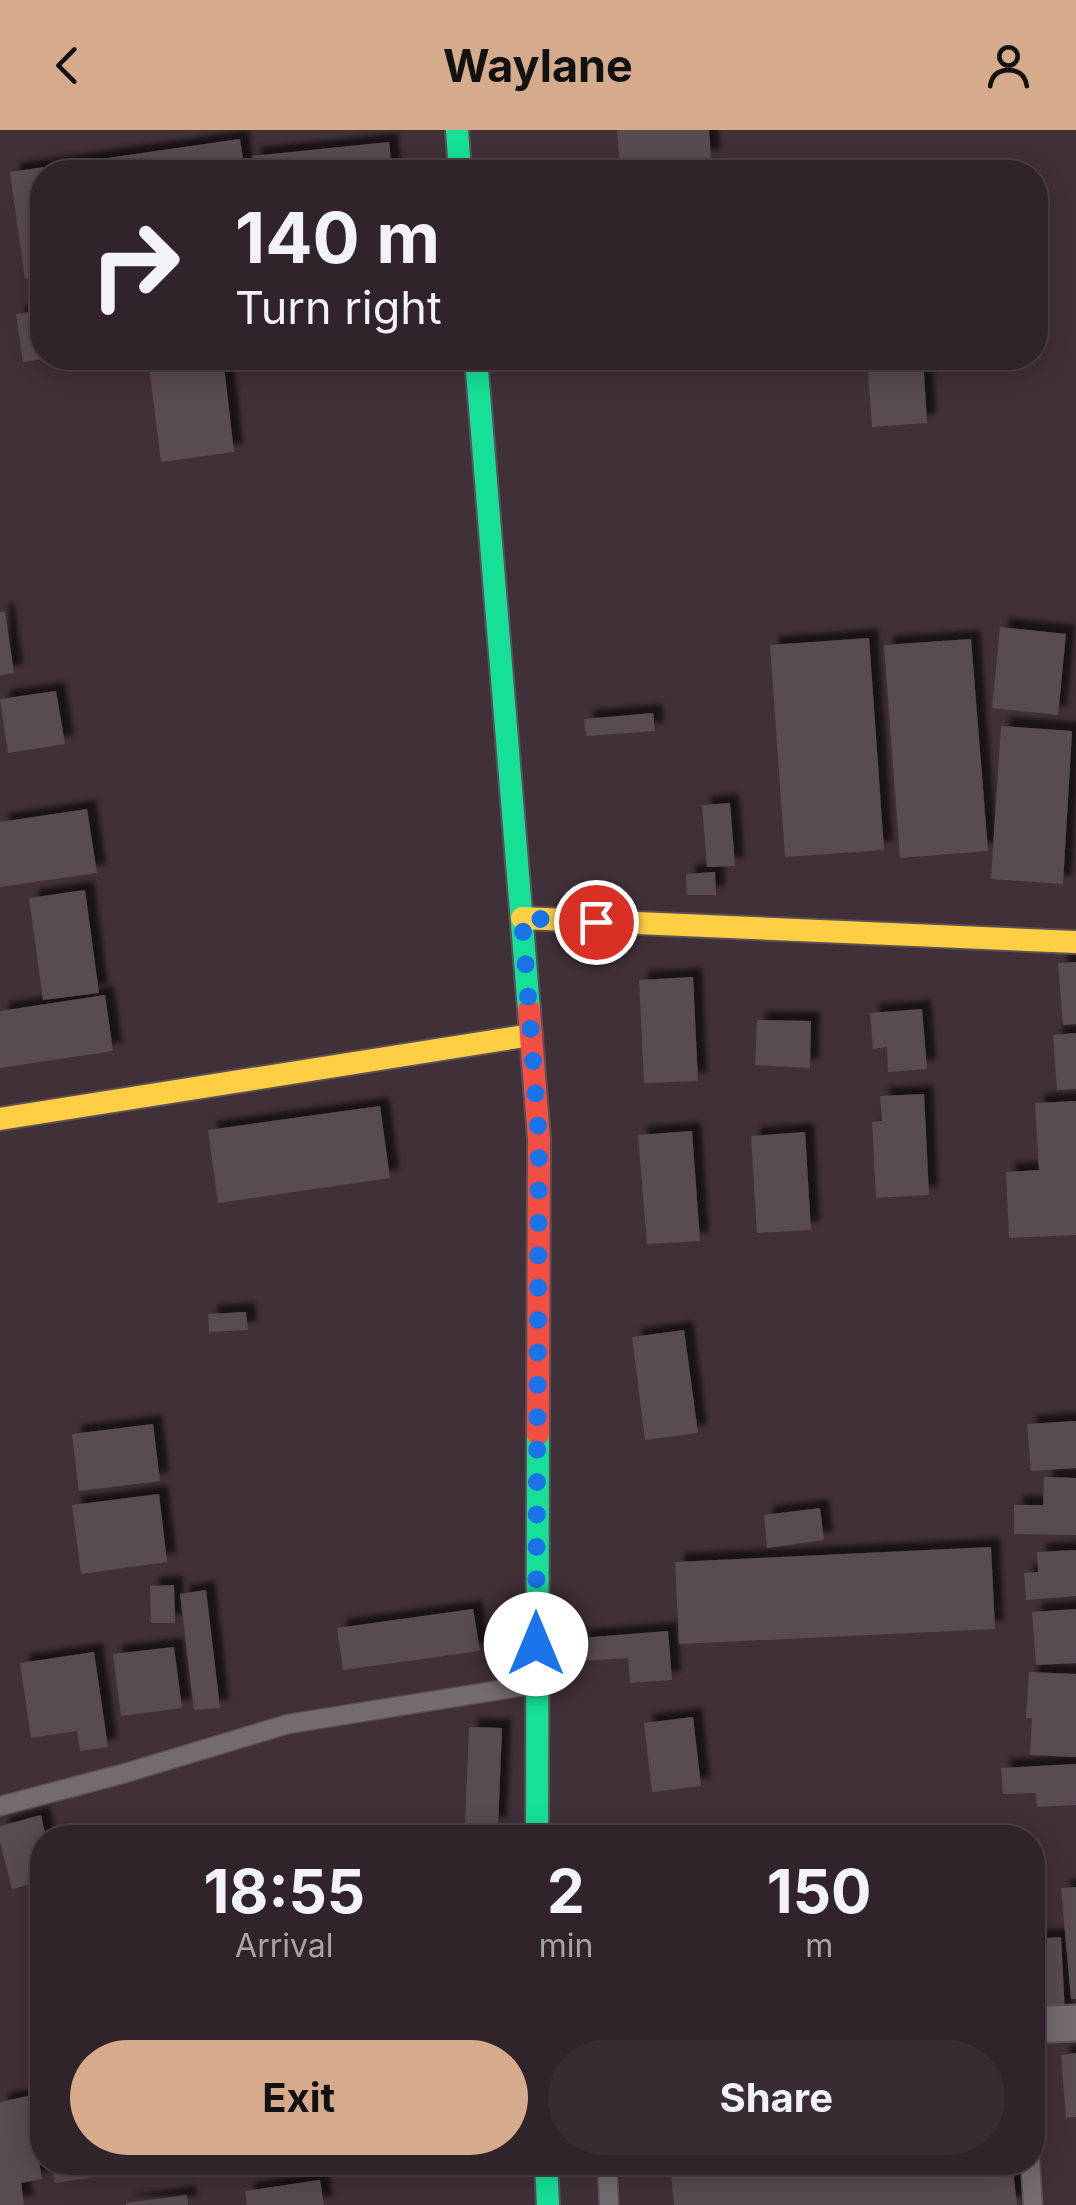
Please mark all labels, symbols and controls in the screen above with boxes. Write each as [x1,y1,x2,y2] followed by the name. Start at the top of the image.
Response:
[40,38,95,93] icon: back
[443,38,633,93] text: Waylane
[981,38,1036,93] icon: person
[235,195,440,280] text: 140 m
[70,200,200,330] icon: right
[235,280,442,335] text: Turn right
[554,880,639,965] pin
[569,895,624,950] icon: arrive
[484,1592,588,1696] position arrow
[203,1855,365,1927] text: 18:55
[547,1855,585,1927] text: 2
[767,1855,872,1927] text: 150
[235,1926,334,1965] text: Arrival
[539,1926,593,1965] text: min
[805,1926,833,1965] text: m
[70,2040,528,2155] button: Exit
[548,2040,1005,2155] button: Share

